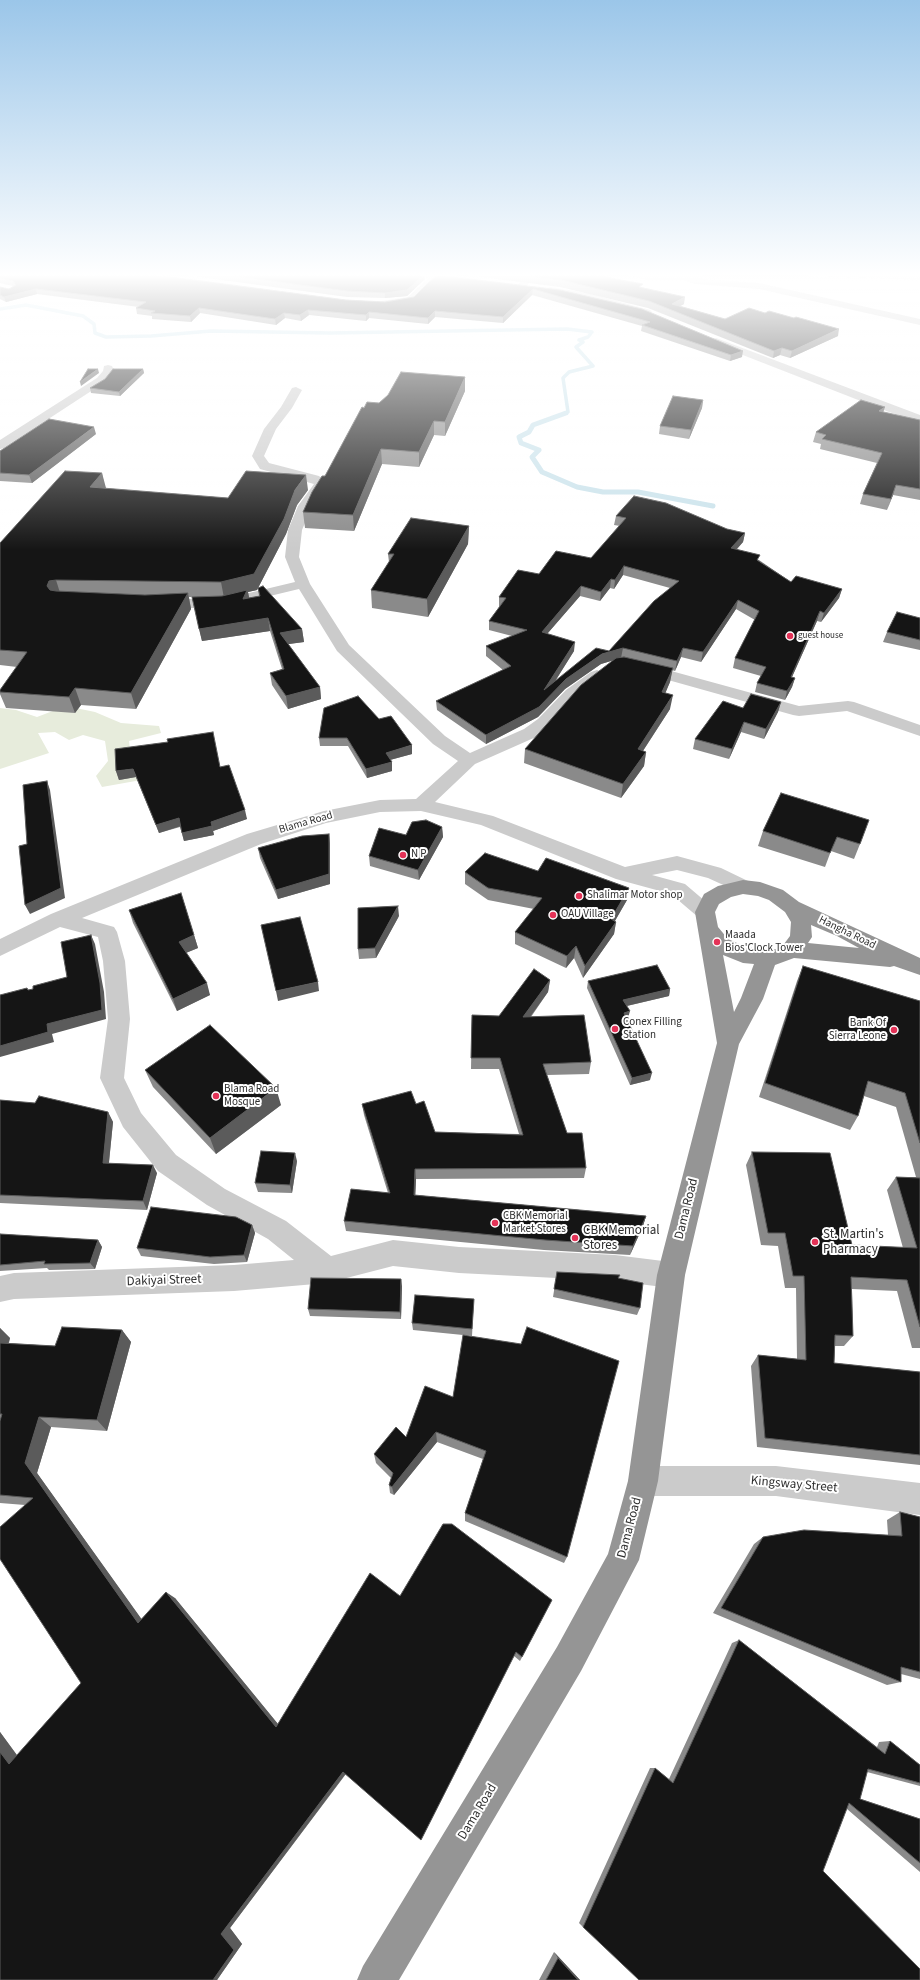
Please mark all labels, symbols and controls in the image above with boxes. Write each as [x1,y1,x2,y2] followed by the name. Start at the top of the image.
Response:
[785,631,795,641] marker: guest house
[798,631,843,641] place label: guest house
[278,809,334,837] street label: Blama Road
[411,848,427,862] place label: N P
[398,850,408,860] marker: N P
[587,889,683,903] place label: Shalimar Motor shop
[574,891,584,901] marker: Shalimar Motor shop
[561,908,614,922] place label: OAU Village
[548,910,558,920] marker: OAU Village
[816,914,878,952] street label: Hangha Road
[725,929,803,955] place label: Maada Bios'Clock Tower
[712,937,722,947] marker: Maada Bios'Clock Tower
[623,1016,682,1042] place label: Conex Filling Station
[829,1017,886,1043] place label: Bank Of Sierra Leone
[610,1024,620,1034] marker: Conex Filling Station
[889,1025,899,1035] marker: Bank Of Sierra Leone
[224,1083,279,1109] place label: Blama Road Mosque
[211,1091,221,1101] marker: Blama Road Mosque
[672,1177,702,1241] street label: Dama Road
[503,1210,568,1236] place label: CBK Memorial Market Stores
[490,1218,500,1228] marker: CBK Memorial Market Stores
[583,1223,659,1254] place label: CBK Memorial Stores
[823,1227,884,1258] place label: St. Martin's Pharmacy
[570,1233,580,1243] marker: CBK Memorial Stores
[810,1237,820,1247] marker: St. Martin's Pharmacy
[126,1272,202,1290] street label: Dakiyai Street
[750,1473,838,1497] street label: Kingsway Street
[614,1496,646,1560] street label: Dama Road
[455,1781,501,1843] street label: Dama Road

